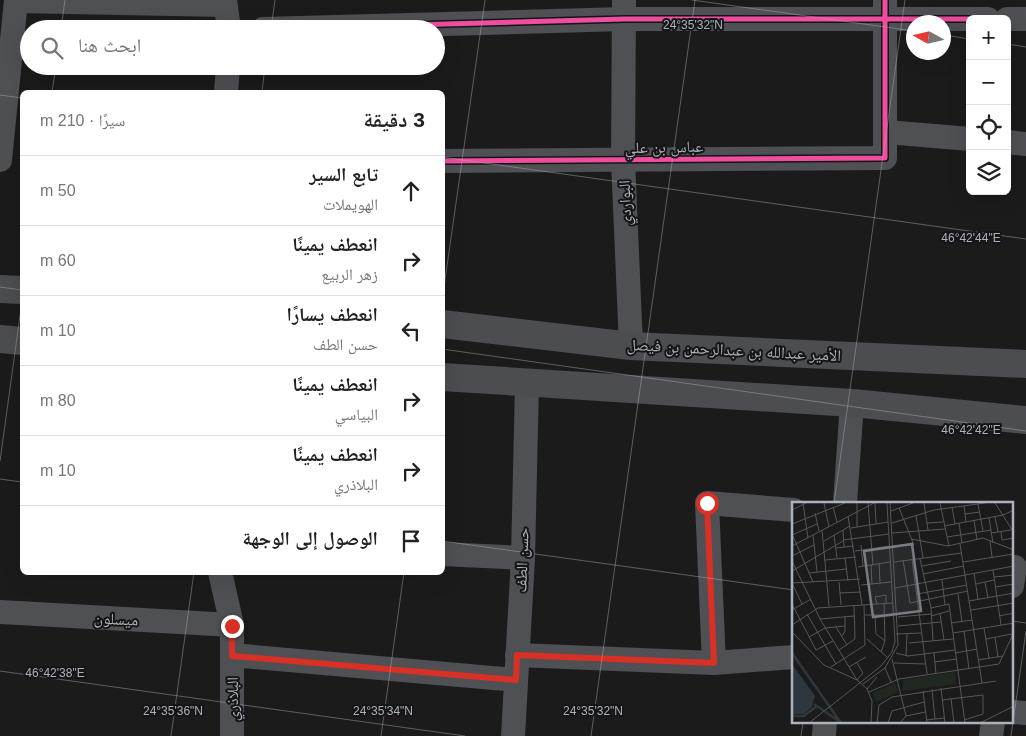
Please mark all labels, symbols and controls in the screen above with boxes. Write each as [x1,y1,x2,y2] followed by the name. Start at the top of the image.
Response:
[906,15,951,60] north arrow
[966,15,1011,195] map controls
[966,15,1011,60] button: +
[663,18,723,32] text: 24°35'32"N
[20,20,445,75] search box
[38,34,66,62] icon: search
[78,35,141,56] text: ابحث هنا
[966,60,1011,105] button: −
[966,105,1011,150] button: locate
[363,108,425,131] text: 3 دقيقة
[40,112,125,129] text: سيرًا · 210 m
[625,138,704,160] street label: عباس بن علي
[966,150,1011,195] button: layers
[309,164,378,185] text: تابع السير
[397,177,425,205] icon: ahead
[616,180,638,226] street label: البواردي
[40,182,76,199] text: 50 m
[323,196,378,213] text: الهويملات
[941,231,1001,245] text: 46°42'44"E
[292,234,378,255] text: انعطف يمينًا
[397,247,425,275] icon: right
[40,252,76,269] text: 60 m
[321,266,378,283] text: زهر الربيع
[287,304,378,325] text: انعطف يسارًا
[397,317,425,345] icon: left
[40,322,76,339] text: 10 m
[313,336,378,353] text: حسن الطف
[626,336,842,366] street label: الأمير عبدالله بن عبدالرحمن بن فيصل
[292,374,378,395] text: انعطف يمينًا
[397,387,425,415] icon: right
[40,392,76,409] text: 80 m
[335,406,378,423] text: البياسي
[941,423,1001,437] text: 46°42'42"E
[292,444,378,465] text: انعطف يمينًا
[397,457,425,485] icon: right
[40,462,76,479] text: 10 m
[334,476,378,493] text: البلاذري
[696,492,719,515] route start
[792,502,1014,724] inset map
[397,527,425,555] icon: arrive
[512,527,534,593] street label: حسن الطف
[242,528,378,549] text: الوصول إلى الوجهة
[93,609,139,631] street label: ميسلون
[221,615,244,638] route end
[25,666,85,680] text: 46°42'38"E
[224,677,245,721] street label: البلاذري
[143,704,203,718] text: 24°35'36"N
[353,704,413,718] text: 24°35'34"N
[563,704,623,718] text: 24°35'32"N

